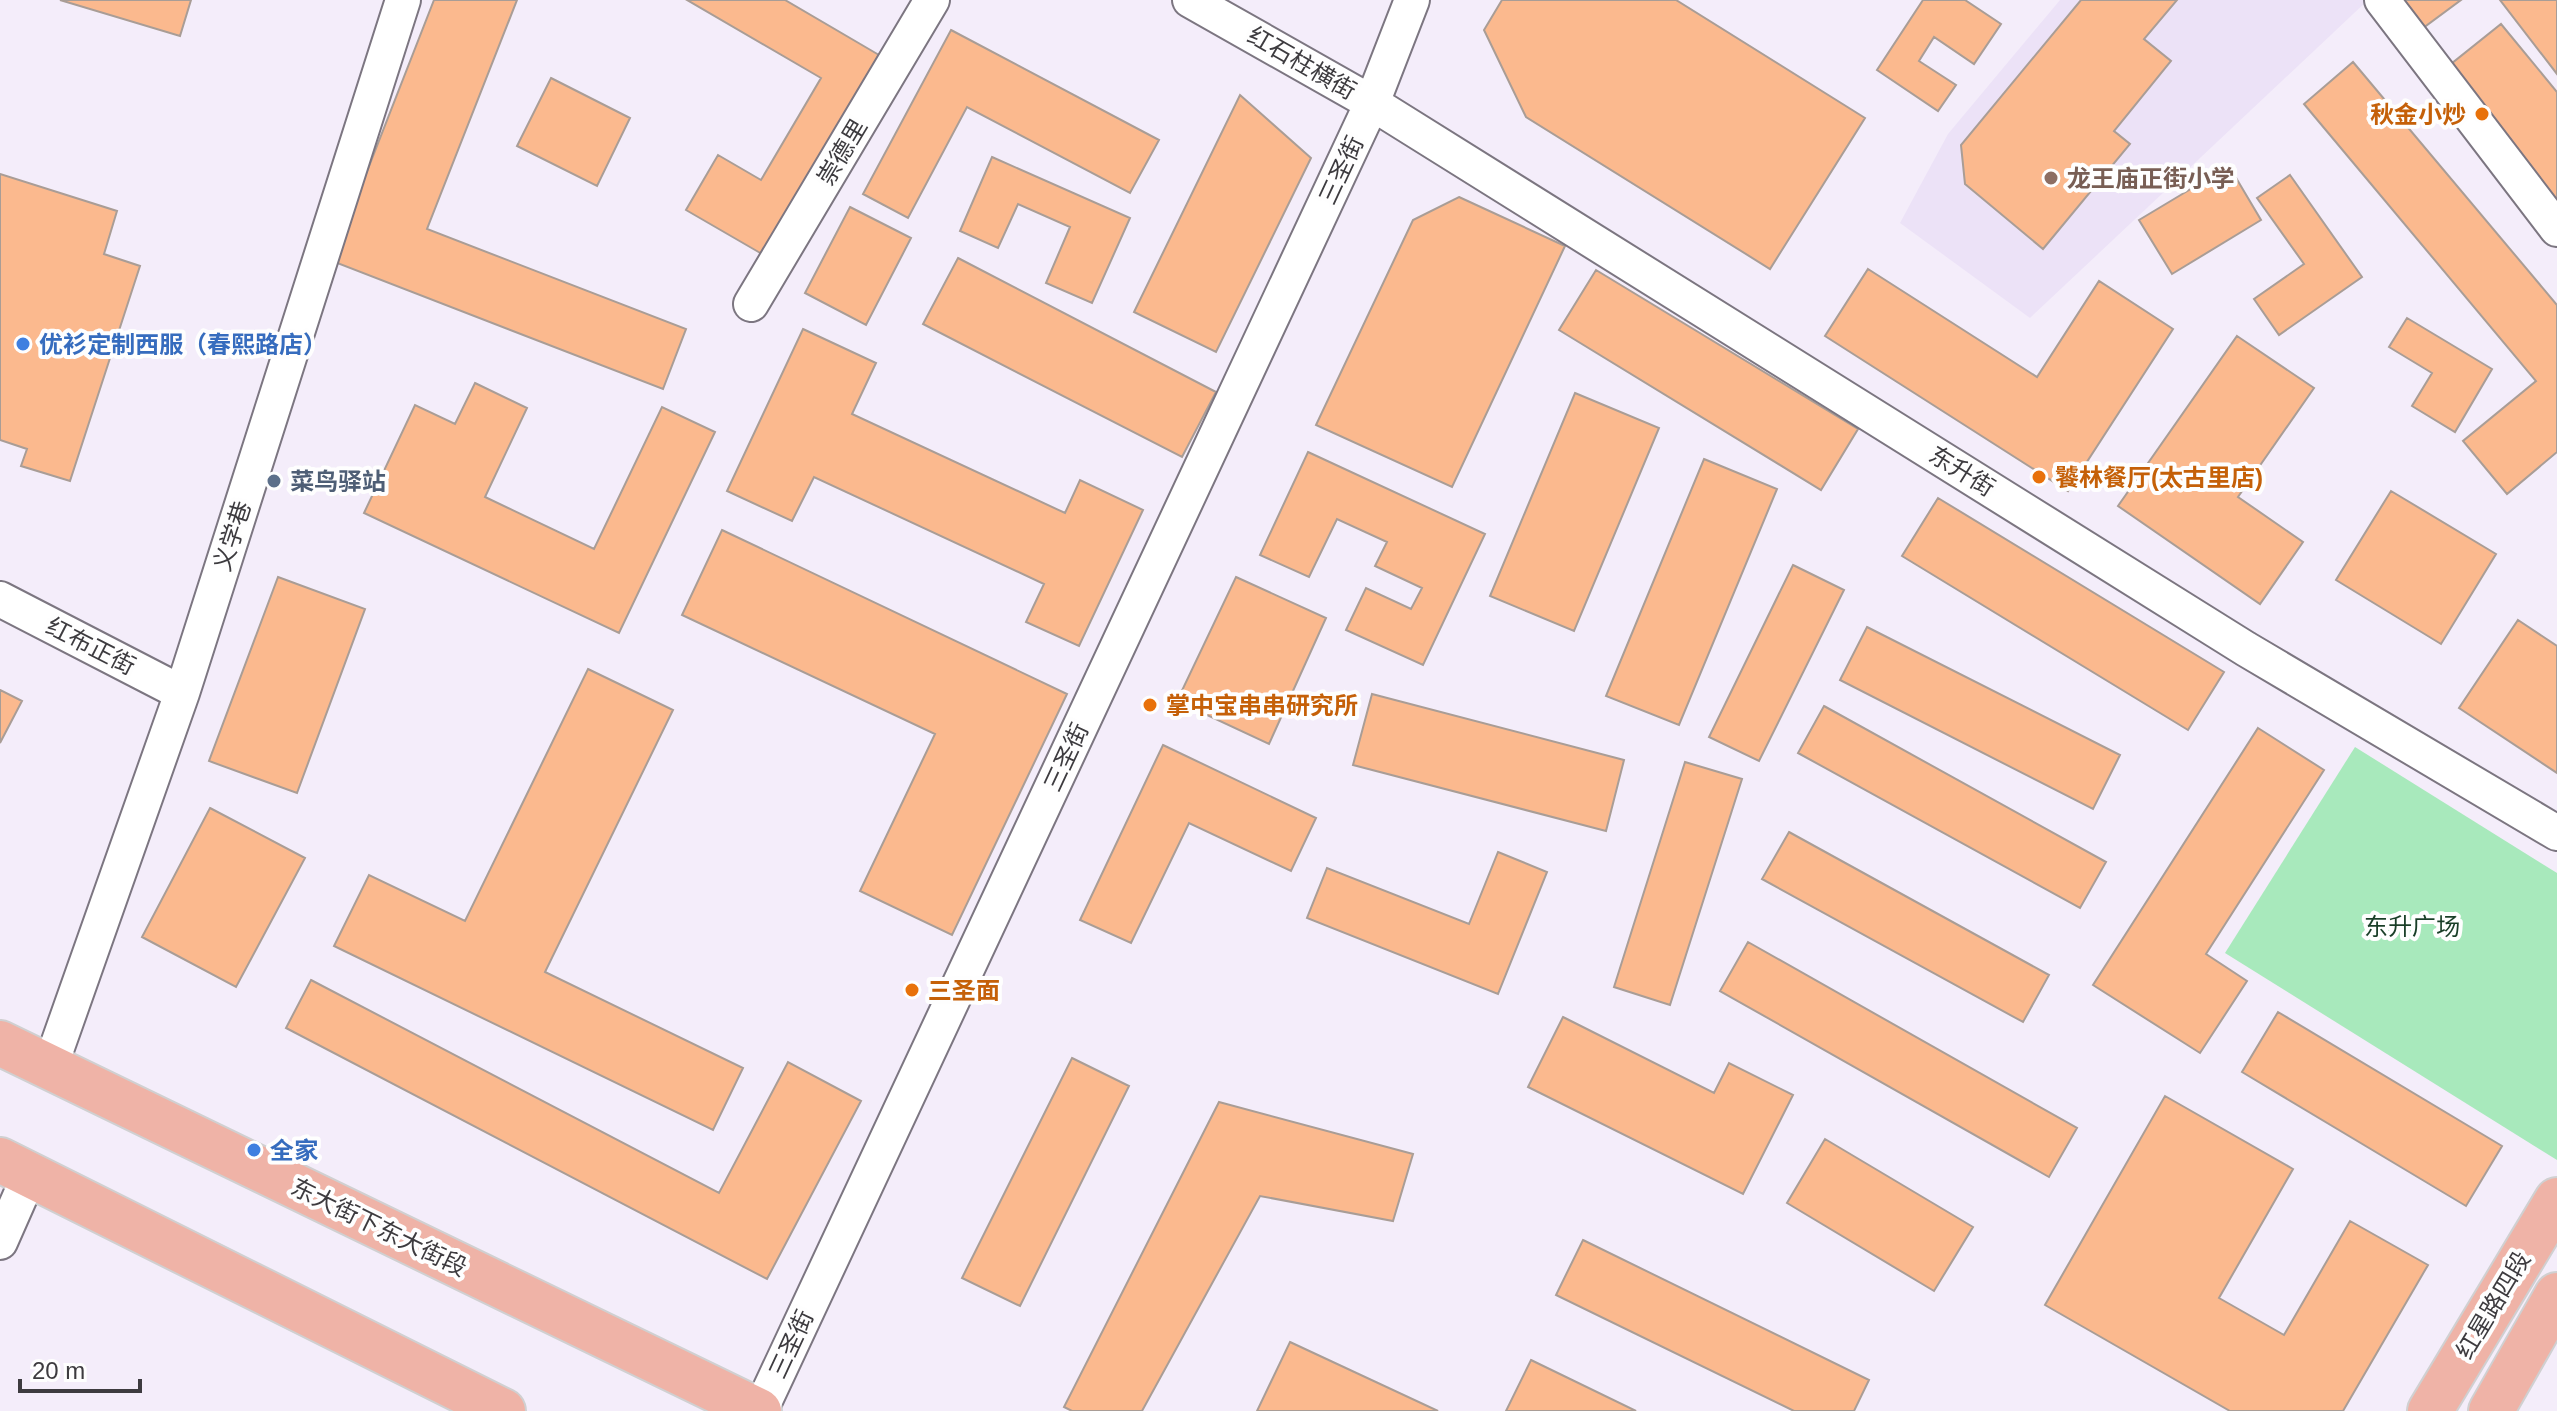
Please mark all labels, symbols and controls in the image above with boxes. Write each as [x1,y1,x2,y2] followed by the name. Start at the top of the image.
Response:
[1243,21,1361,105] street label: 红石柱横街
[2370,101,2466,128] place label: 秋金小炒
[2473,105,2491,123] marker: 秋金小炒
[812,114,872,190] street label: 崇德里
[1314,132,1368,208] street label: 三圣街
[2067,165,2235,192] place label: 龙王庙正街小学
[2042,169,2060,187] marker: 龙王庙正街小学
[39,331,327,358] place label: 优衫定制西服（春熙路店）
[14,335,32,353] marker: 优衫定制西服（春熙路店）
[1924,440,2000,502] street label: 东升街
[2055,464,2263,491] place label: 饕林餐厅(太古里店)
[290,468,386,495] place label: 菜鸟驿站
[2030,468,2048,486] marker: 饕林餐厅(太古里店)
[265,472,283,490] marker: 菜鸟驿站
[208,498,256,574] street label: 义学巷
[42,612,140,680] street label: 红布正街
[1166,692,1358,719] place label: 掌中宝串串研究所
[1141,696,1159,714] marker: 掌中宝串串研究所
[1039,719,1093,795] street label: 三圣街
[2364,913,2460,940] park label: 东升广场
[928,977,1000,1004] place label: 三圣面
[903,981,921,999] marker: 三圣面
[270,1137,318,1164] place label: 全家
[245,1141,263,1159] marker: 全家
[287,1173,471,1281] street label: 东大街下东大街段
[2451,1247,2535,1363] street label: 红星路四段
[764,1306,818,1382] street label: 三圣街
[20,1343,140,1393] scale bar
[32,1357,85,1384] text: 20 m

